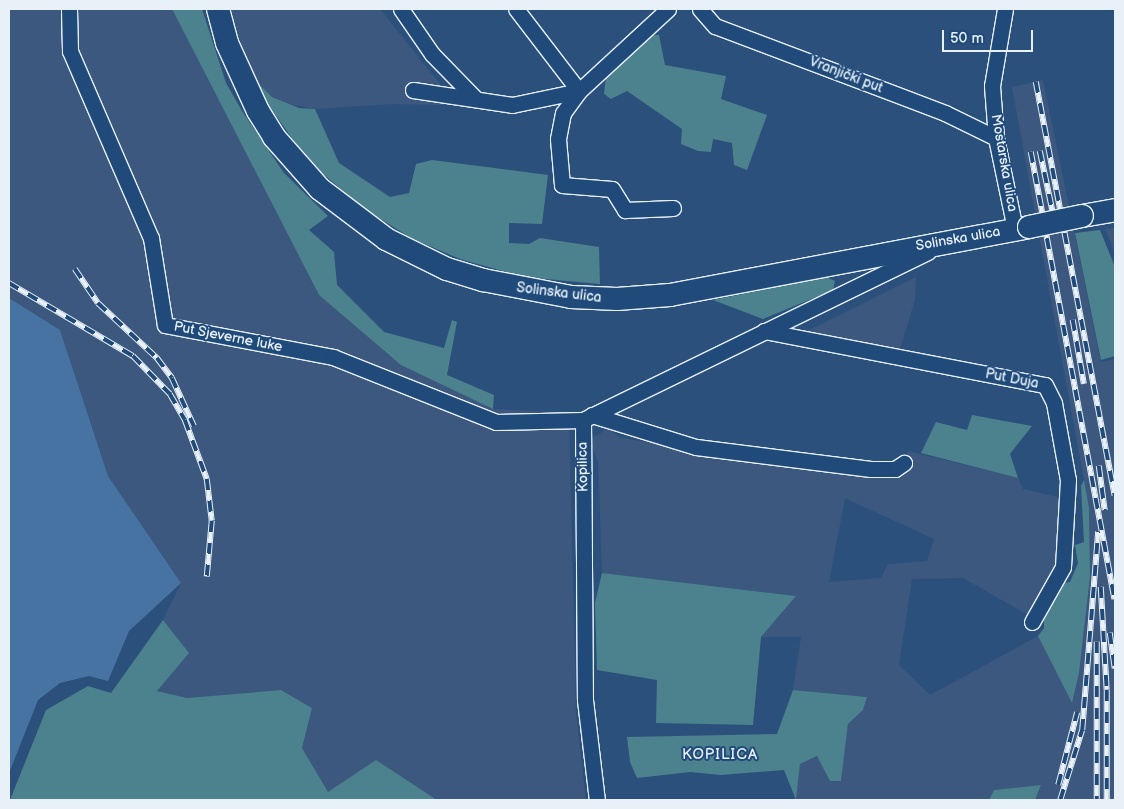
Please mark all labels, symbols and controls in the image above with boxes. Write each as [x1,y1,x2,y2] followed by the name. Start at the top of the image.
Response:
[944,20,1035,52] scale bar
[950,29,984,48] text: 50 m
[807,53,885,97] street label: Vranjički put
[987,113,1021,213] street label: Mostarska ulica
[914,223,1002,255] street label: Solinska ulica
[516,279,602,307] street label: Solinska ulica
[172,318,284,356] street label: Put Sjeverne luke
[984,366,1040,392] street label: Put Duja
[574,442,592,492] street label: Kopilica
[681,746,759,764] district label: KOPILICA

